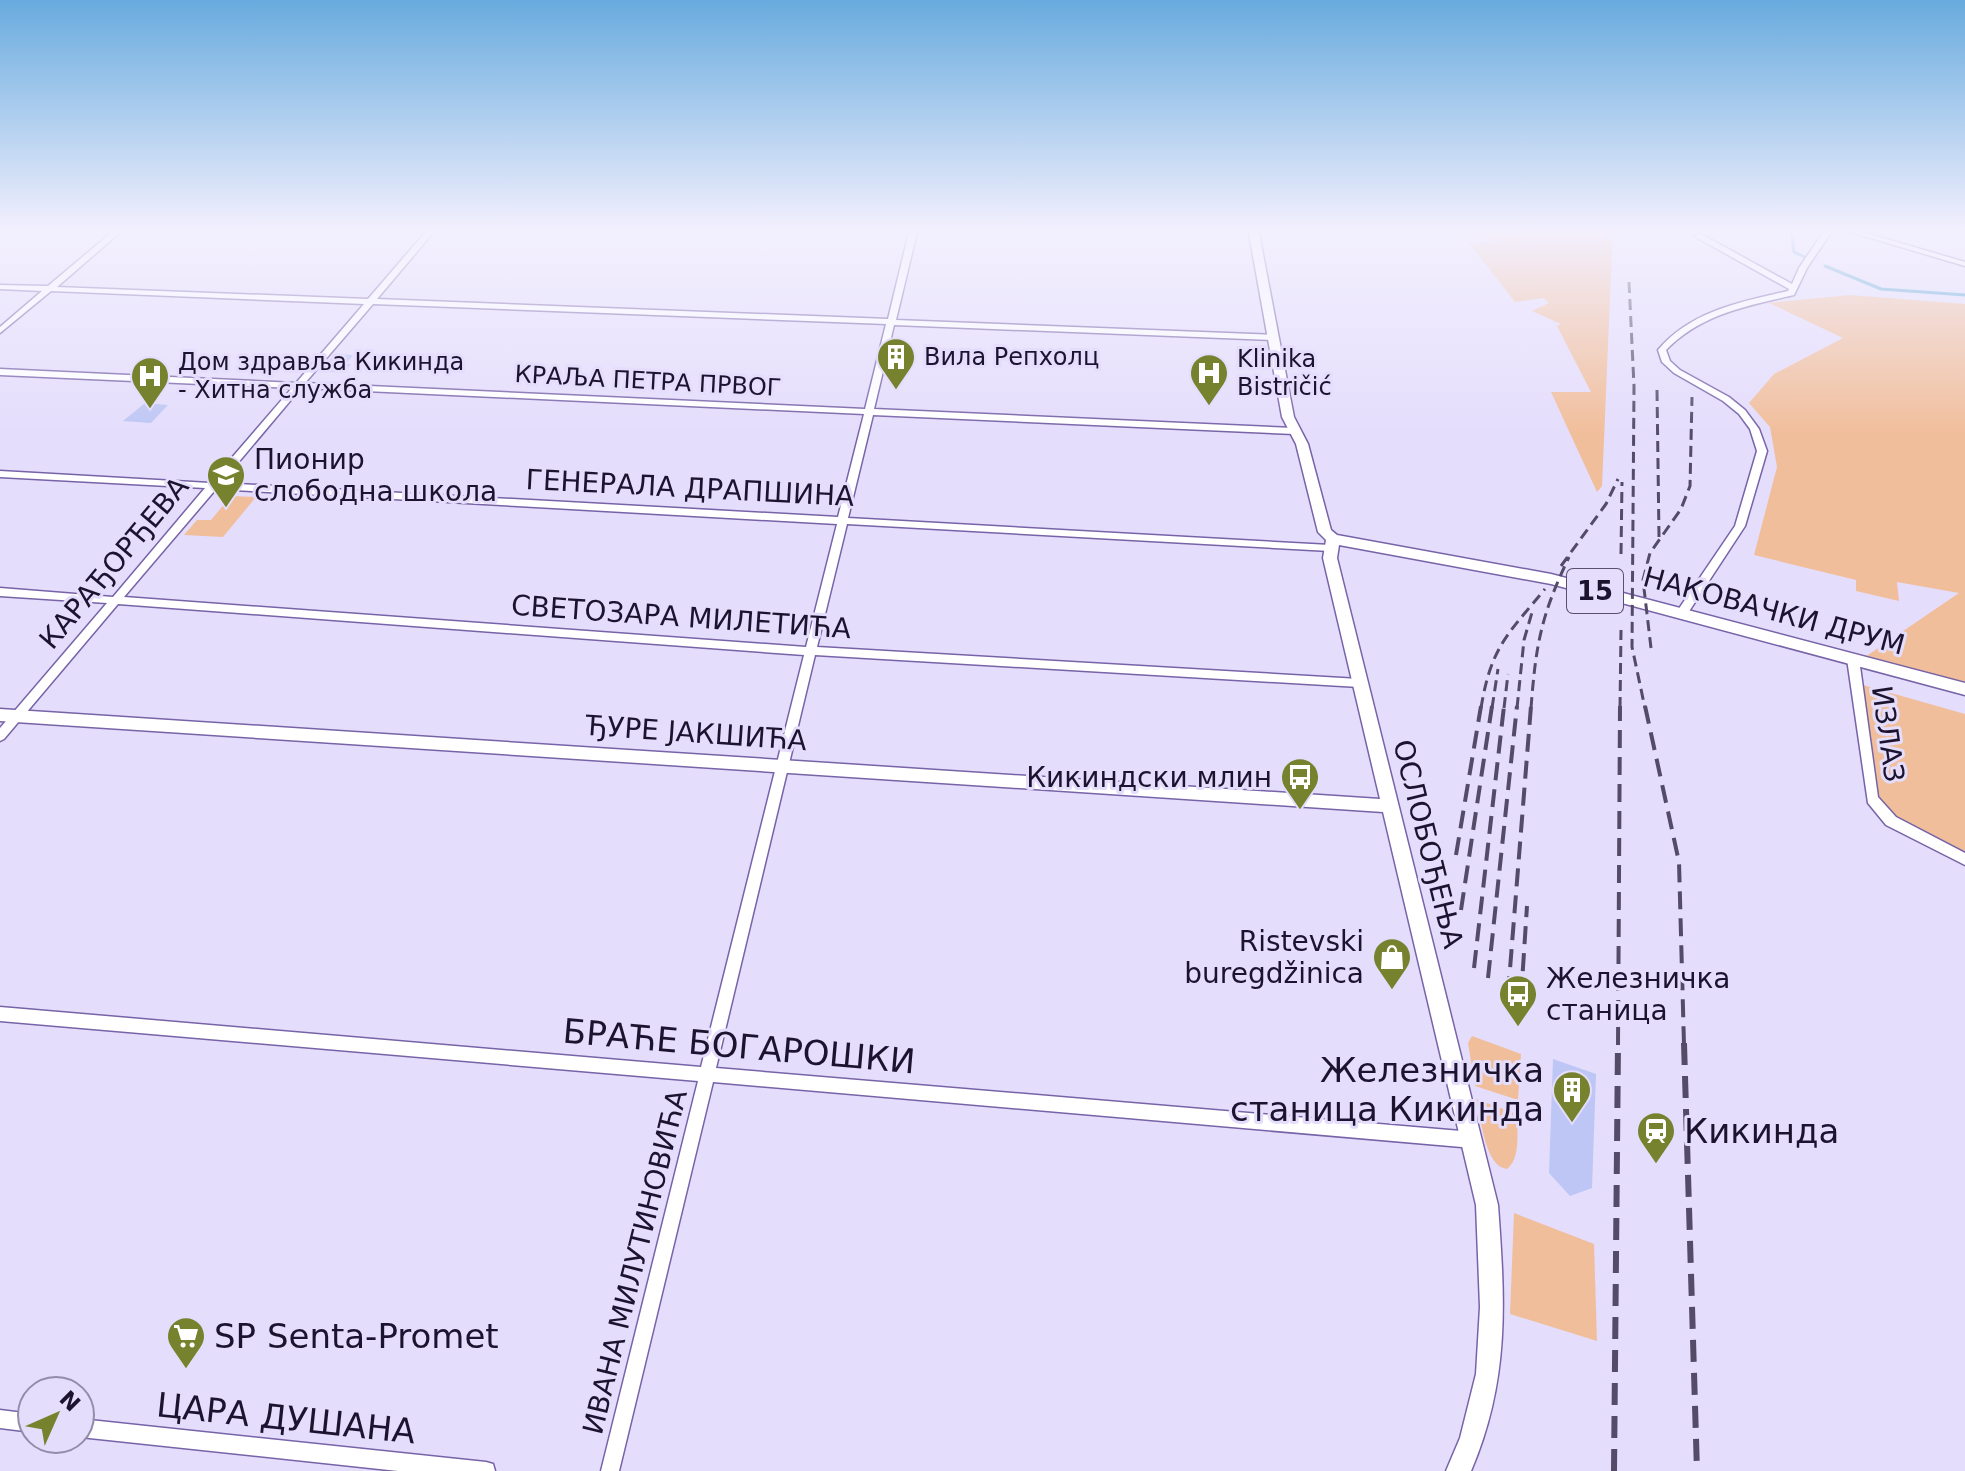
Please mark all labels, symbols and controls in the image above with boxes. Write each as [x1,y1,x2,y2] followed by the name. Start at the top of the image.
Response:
[875,336,917,391] building icon: Вила Репхолц
[924,343,1099,371] place label: Вила Репхолц
[1237,345,1332,401] place label: Klinika Bistričić
[178,348,464,404] place label: Дом здравља Кикинда - Хитна служба
[1188,352,1230,407] hospital icon: Klinika Bistričić
[129,355,171,410] hospital icon: Дом здравља Кикинда - Хитна служба
[514,360,782,402] street label: КРАЉА ПЕТРА ПРВОГ
[254,443,497,508] place label: Пионир слободна школа
[205,454,247,509] school or university icon: Пионир слободна школа
[525,463,855,513] street label: ГЕНЕРАЛА ДРАПШИНА
[33,470,195,656] street label: КАРАЂОРЂЕВА
[1640,560,1908,662] street label: НАКОВАЧКИ ДРУМ
[1567,569,1623,613] road number: 15
[510,589,852,645] street label: СВЕТОЗАРА МИЛЕТИЋА
[1865,684,1911,784] street label: ИЗЛАЗ
[583,709,808,757] street label: ЂУРЕ ЈАКШИЋА
[1386,736,1470,952] street label: ОСЛОБОЂЕЊА
[1279,756,1321,811] bus stop icon: Кикиндски млин
[1026,761,1272,794] place label: Кикиндски млин
[1184,925,1364,990] place label: Ristevski buregdžinica
[1371,936,1413,991] shop icon: Ristevski buregdžinica
[1546,962,1731,1027] place label: Железничка станица
[1497,973,1539,1028] bus stop icon: Железничка станица
[561,1011,917,1081] street label: БРАЋЕ БОГАРОШКИ
[1230,1050,1544,1129] place label: Железничка станица Кикинда
[1551,1069,1593,1124] building icon: Железничка станица Кикинда
[576,1086,694,1438] street label: ИВАНА МИЛУТИНОВИЋА
[1635,1110,1677,1165] station icon: Кикинда
[1684,1111,1839,1151] place label: Кикинда
[165,1315,207,1370] supermarket icon: SP Senta-Promet
[214,1316,499,1356] place label: SP Senta-Promet
[16,1375,96,1455] north arrow
[155,1385,417,1451] street label: ЦАРА ДУШАНА
[54,1386,85,1417] text: N

